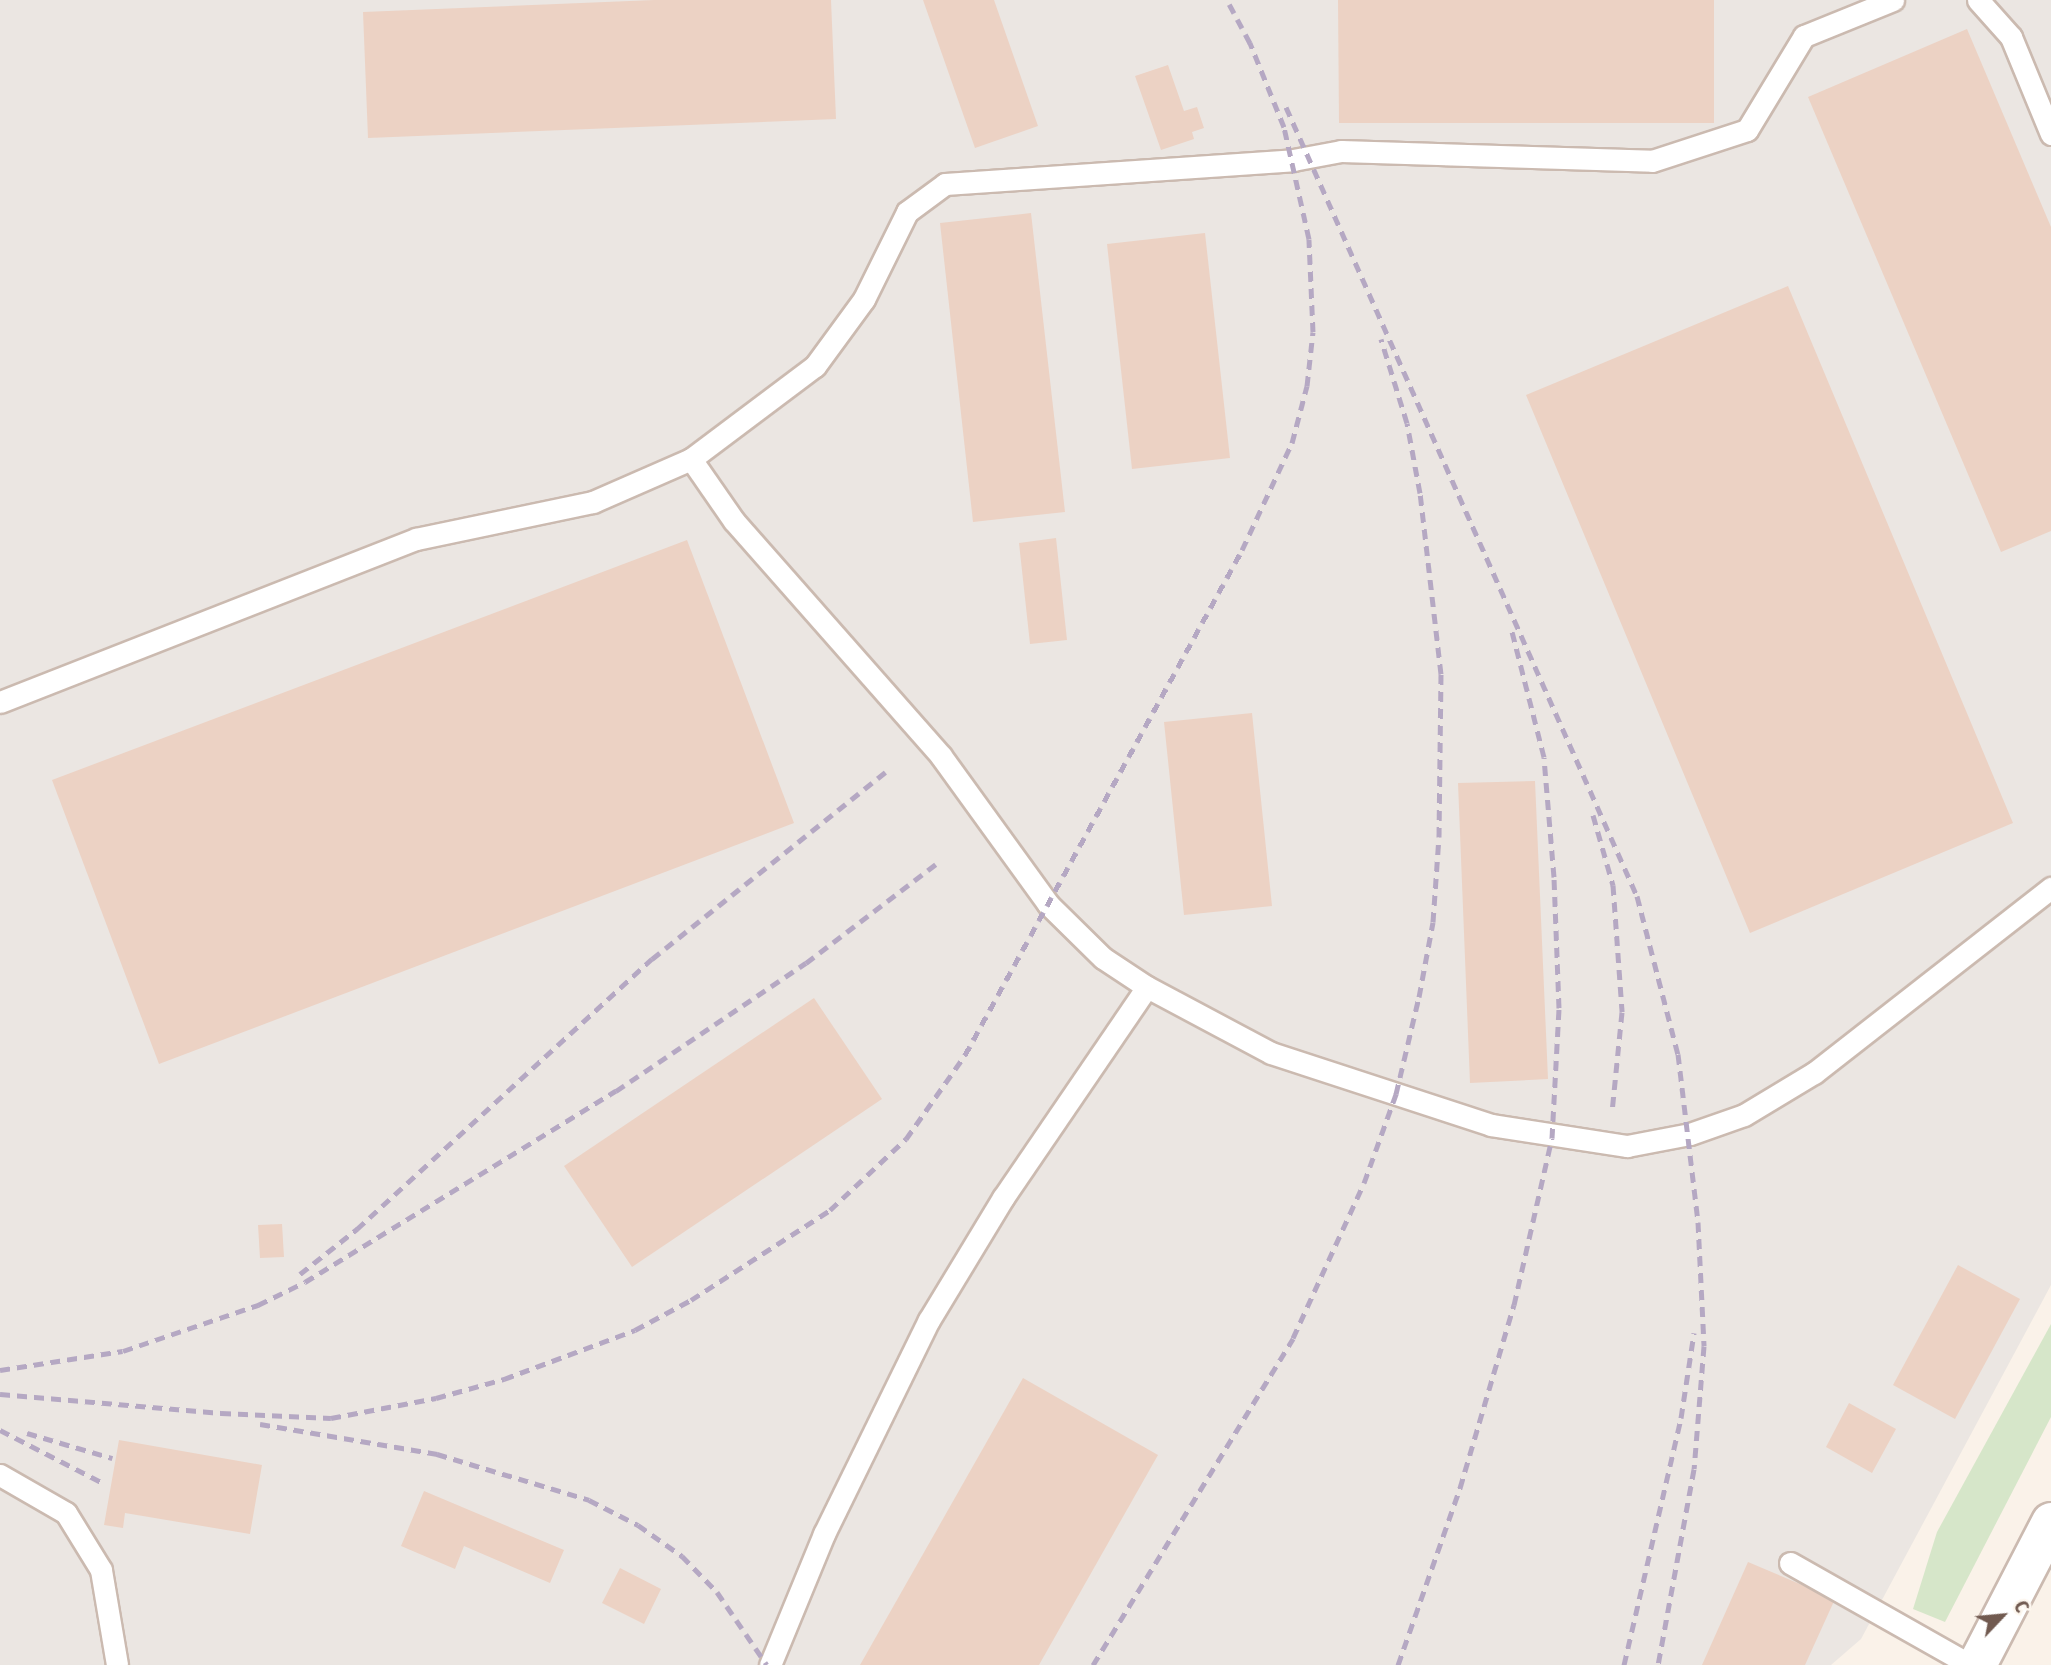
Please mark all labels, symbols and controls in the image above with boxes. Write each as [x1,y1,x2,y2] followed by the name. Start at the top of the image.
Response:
[1967,1581,2037,1651] north arrow
[2009,1597,2034,1616] text: С

